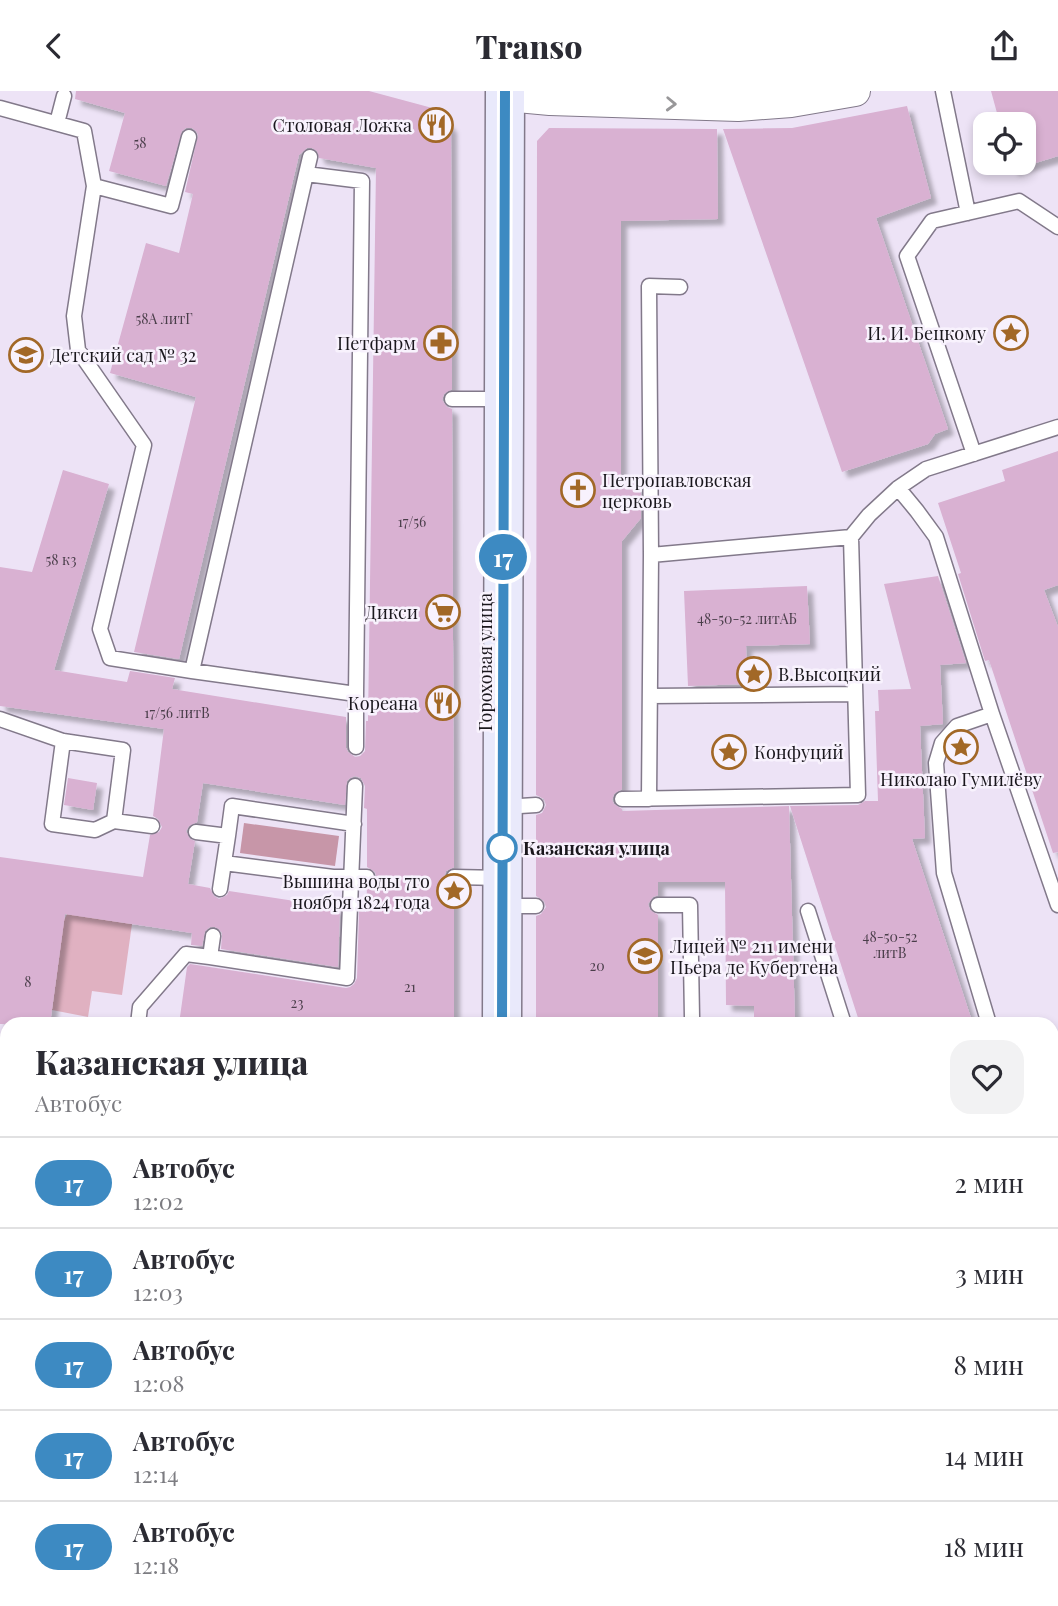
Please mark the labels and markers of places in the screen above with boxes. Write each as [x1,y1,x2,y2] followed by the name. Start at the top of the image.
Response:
[417,106,455,144] restaurant icon: Столовая Ложка
[272,113,412,137] place label: Столовая Ложка
[992,314,1030,352] place icon: И. И. Бецкому
[867,321,986,345] place label: И. И. Бецкому
[422,324,460,362] pharmacy icon: Петфарм
[337,331,416,355] place label: Петфарм
[7,336,45,374] school or university icon: Детский сад № 32
[50,343,196,367] place label: Детский сад № 32
[602,468,752,513] place label: Петропавловская церковь
[559,471,597,509] church icon: Петропавловская церковь
[424,593,462,631] supermarket icon: Дикси
[365,600,418,624] place label: Дикси
[735,655,773,693] place icon: В.Высоцкий
[778,662,881,686] place label: В.Высоцкий
[424,684,462,722] restaurant icon: Кореана
[348,691,418,715] place label: Кореана
[942,728,980,766] place icon: Николаю Гумилёву
[710,733,748,771] place icon: Конфуций
[754,740,844,764] place label: Конфуций
[880,767,1042,791] place label: Николаю Гумилёву
[487,833,517,863] marker: Казанская улица
[523,836,671,860] place label: Казанская улица
[283,869,430,914] place label: Вышина воды 7го ноября 1824 года
[435,872,473,910] place icon: Вышина воды 7го ноября 1824 года
[669,934,838,979] place label: Лицей № 211 имени Пьера де Кубертена
[626,937,664,975] school or university icon: Лицей № 211 имени Пьера де Кубертена

